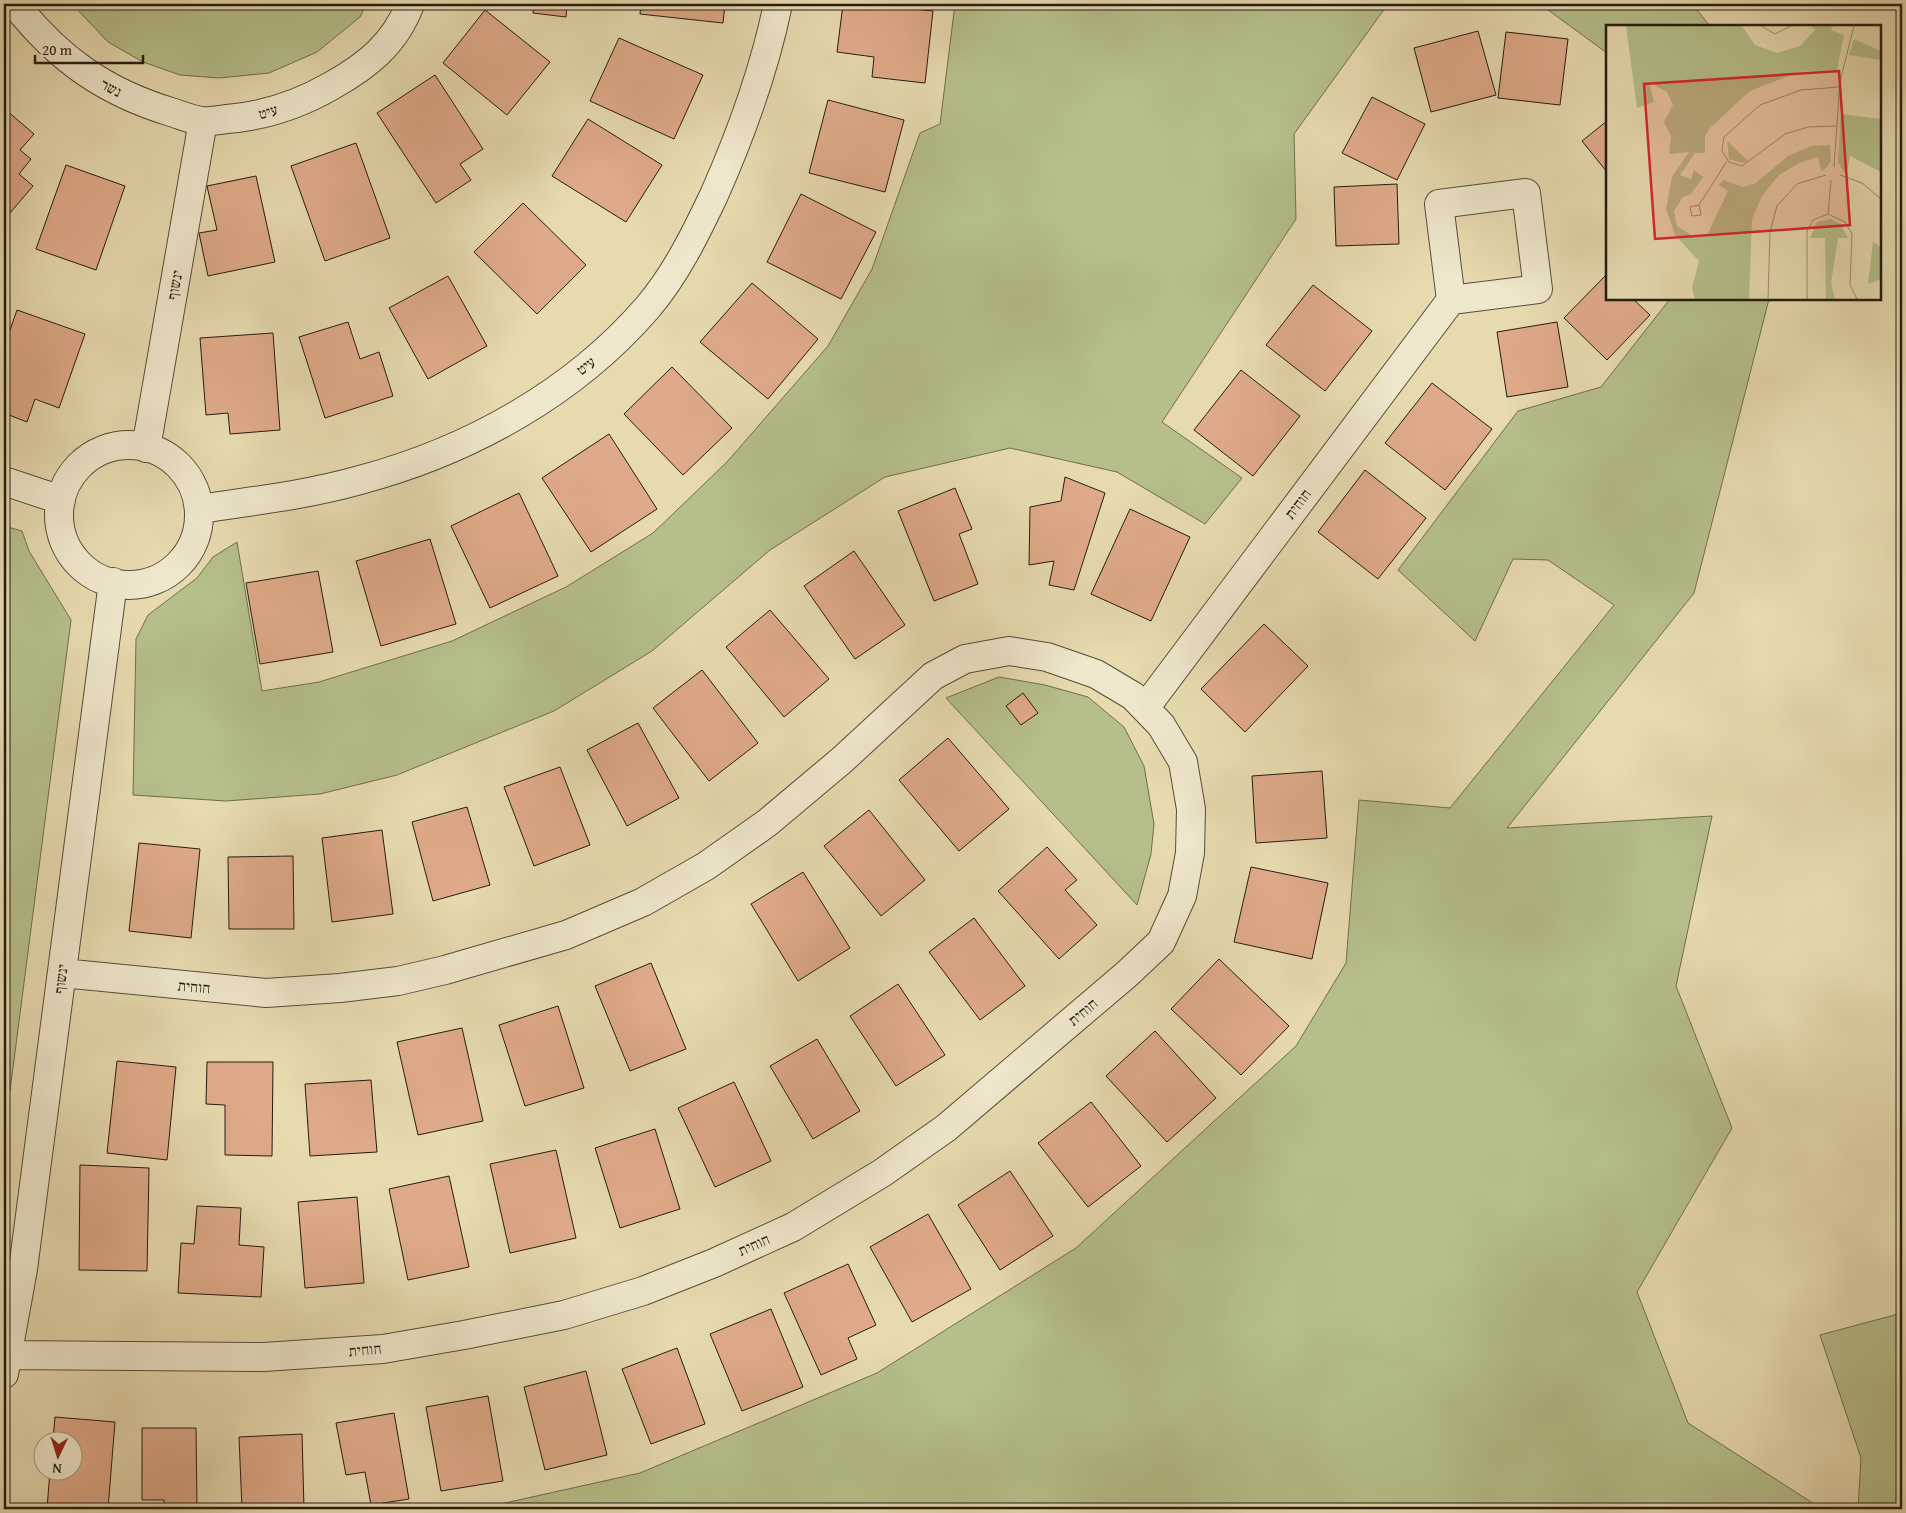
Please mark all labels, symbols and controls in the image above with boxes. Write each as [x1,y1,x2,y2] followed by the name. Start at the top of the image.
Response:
[1606,25,1881,300] inset map
[35,32,142,64] scale bar
[42,39,73,60] text: 20 m
[97,73,126,102] street label: נשר
[256,99,280,124] street label: עיט
[162,268,187,301] street label: ינשוף
[572,351,600,380] street label: עיט
[1279,484,1316,523] street label: חוחית
[48,963,73,995] street label: ינשוף
[177,975,211,998] street label: חוחית
[1063,993,1102,1030] street label: חוחית
[734,1228,773,1261] street label: חוחית
[348,1338,382,1361] street label: חוחית
[32,1430,82,1480] north arrow
[51,1459,62,1479] text: N

